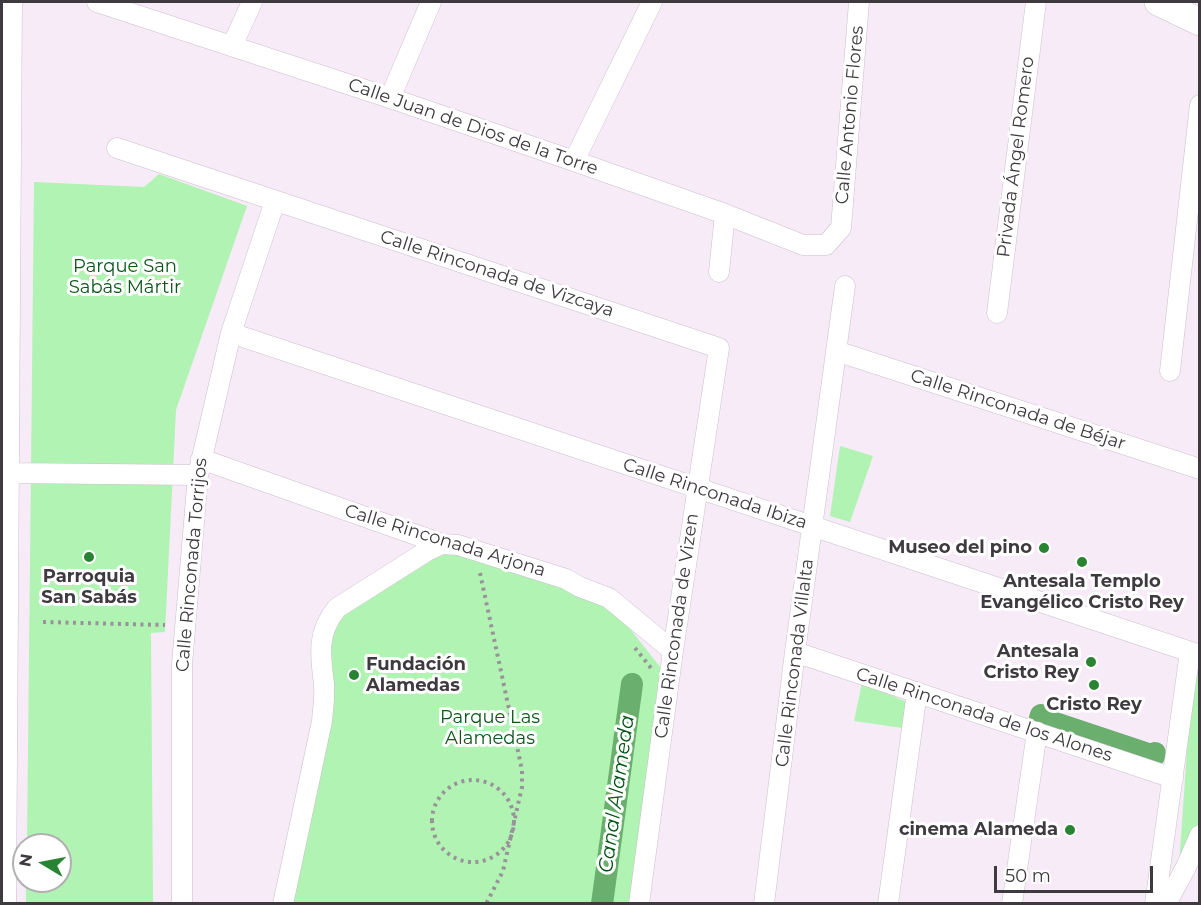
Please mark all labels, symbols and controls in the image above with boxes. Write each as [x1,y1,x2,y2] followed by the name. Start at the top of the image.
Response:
[831,25,869,205] street label: Calle Antonio Flores
[993,55,1039,259] street label: Privada Ángel Romero
[345,74,601,180] street label: Calle Juan de Dios de la Torre
[377,226,617,322] street label: Calle Rinconada de Vizcaya
[69,256,181,298] park label: Parque San Sabás Mártir
[908,365,1128,455] street label: Calle Rinconada de Béjar
[620,454,810,534] street label: Calle Rinconada Ibiza
[172,457,212,673] street label: Calle Rinconada Torrijos
[342,500,548,582] street label: Calle Rinconada Arjona
[651,512,703,740] street label: Calle Rinconada de Vizen
[888,537,1032,559] place label: Museo del pino
[1037,541,1051,555] marker: Museo del pino
[82,550,96,564] marker: Parroquia San Sabás
[1075,555,1089,569] marker: Antesala Templo Evangélico Cristo Rey
[771,558,819,768] street label: Calle Rinconada Villalta
[41,566,137,608] place label: Parroquia San Sabás
[980,571,1184,614] place label: Antesala Templo Evangélico Cristo Rey
[984,641,1079,684] place label: Antesala Cristo Rey
[366,654,466,696] place label: Fundación Alamedas
[1084,655,1098,669] marker: Antesala Cristo Rey
[853,663,1115,767] street label: Calle Rinconada de los Alones
[347,668,361,682] marker: Fundación Alamedas
[1087,678,1101,692] marker: Cristo Rey
[1046,694,1142,716] place label: Cristo Rey
[440,707,540,750] park label: Parque Las Alamedas
[594,714,640,874] water label: Canal Alameda
[899,819,1058,841] place label: cinema Alameda
[1063,823,1077,837] marker: cinema Alameda
[12,833,72,893] north arrow
[15,852,36,868] text: N
[997,854,1156,892] scale bar
[1005,865,1051,887] text: 50 m

